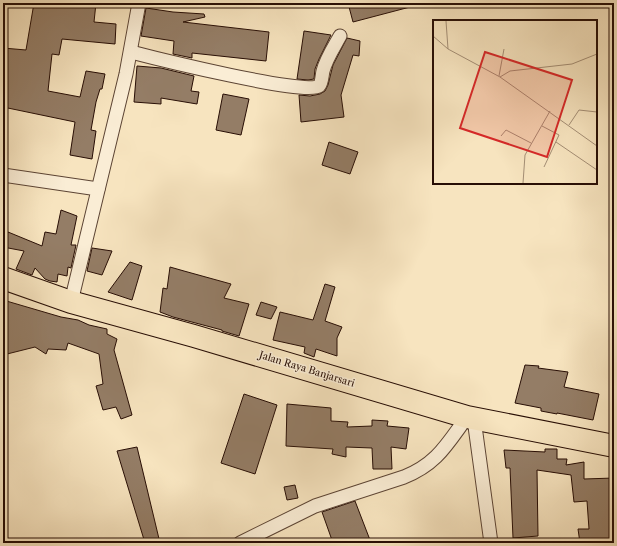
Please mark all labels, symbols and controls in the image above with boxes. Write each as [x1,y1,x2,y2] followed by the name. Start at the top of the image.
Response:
[433,20,597,184] inset map
[256,348,356,390] street label: Jalan Raya Banjarsari

